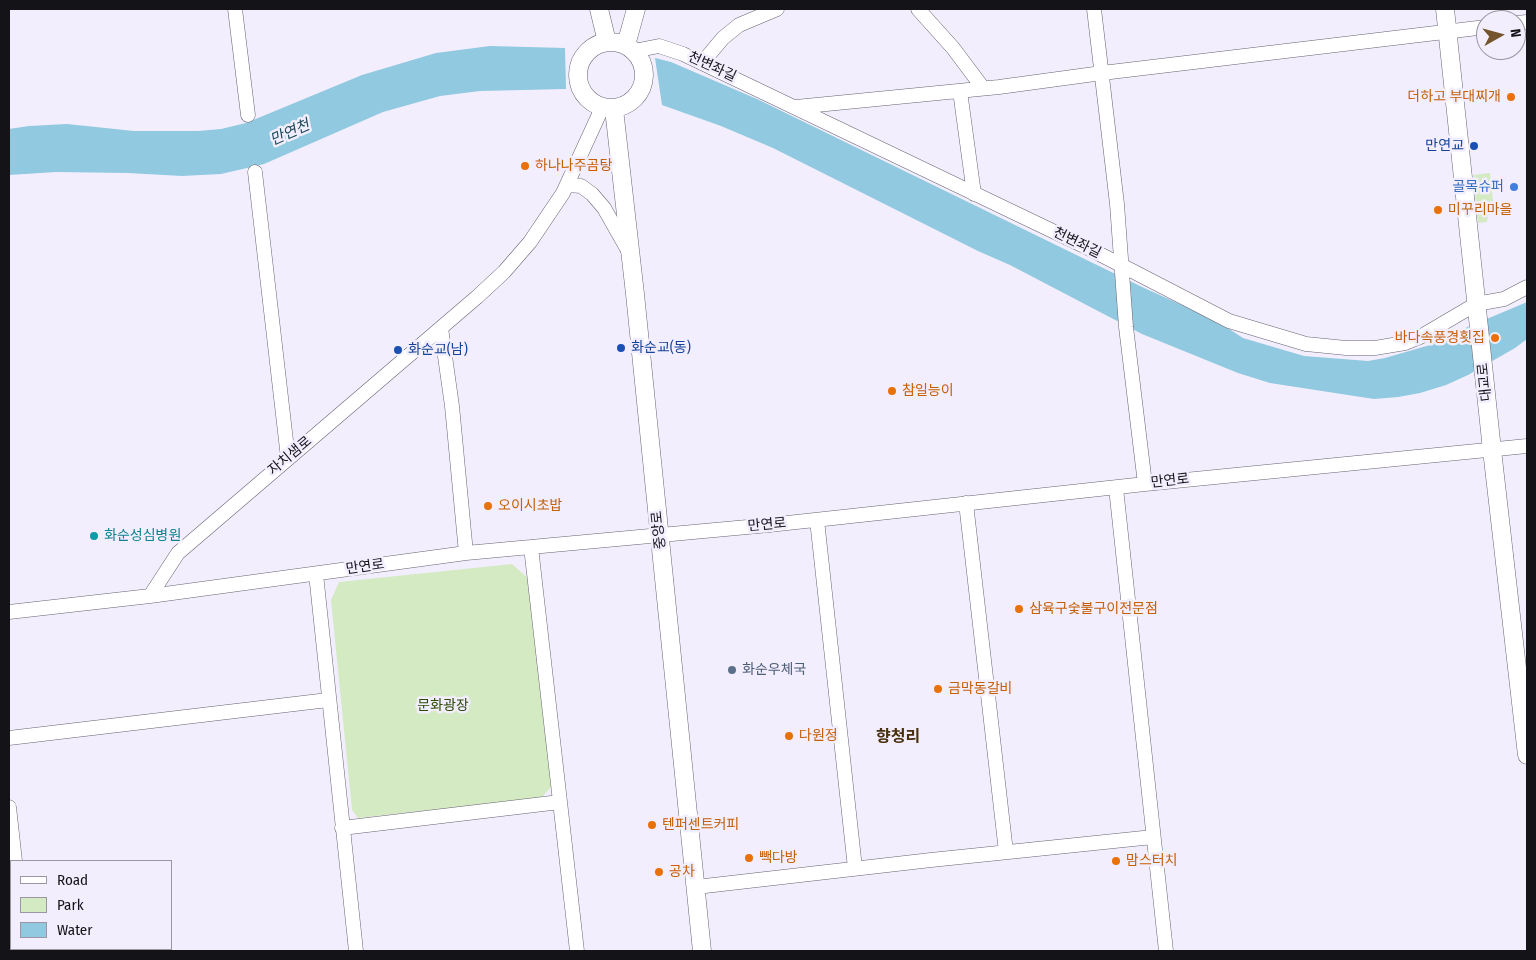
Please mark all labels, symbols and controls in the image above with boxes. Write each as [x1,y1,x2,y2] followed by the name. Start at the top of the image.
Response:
[1476,10,1526,60] north arrow
[1506,28,1524,38] text: N
[685,49,739,85] street label: 천변좌길
[1408,89,1501,105] place label: 더하고 부대찌개
[1505,91,1517,103] marker: 더하고 부대찌개
[267,116,313,150] water label: 만연천
[1425,138,1464,154] place label: 만연교
[1468,140,1480,152] marker: 만연교
[535,158,612,174] place label: 하나나주곰탕
[519,160,531,172] marker: 하나나주곰탕
[1452,179,1504,195] place label: 골목슈퍼
[1508,181,1520,193] marker: 골목슈퍼
[1448,202,1512,218] place label: 미꾸리마을
[1432,204,1444,216] marker: 미꾸리마을
[1050,224,1104,262] street label: 천변좌길
[1395,330,1485,346] place label: 바다속풍경횟집
[1489,332,1501,344] marker: 바다속풍경횟집
[631,340,691,356] place label: 화순교(동)
[408,342,468,358] place label: 화순교(남)
[615,342,627,354] marker: 화순교(동)
[392,344,404,356] marker: 화순교(남)
[1475,362,1495,402] street label: 대교로
[902,383,954,399] place label: 참일능이
[886,385,898,397] marker: 참일능이
[265,433,315,479] street label: 자치샘로
[1150,471,1190,491] street label: 만연로
[498,498,562,514] place label: 오이시초밥
[482,500,494,512] marker: 오이시초밥
[649,510,669,550] street label: 중앙로
[747,515,787,535] street label: 만연로
[104,528,181,544] place label: 화순성심병원
[88,530,100,542] marker: 화순성심병원
[345,556,385,578] street label: 만연로
[1029,601,1158,617] place label: 삼육구숯불구이전문점
[1013,603,1025,615] marker: 삼육구숯불구이전문점
[742,662,806,678] place label: 화순우체국
[726,664,738,676] marker: 화순우체국
[948,681,1012,697] place label: 금막동갈비
[932,683,944,695] marker: 금막동갈비
[417,698,469,714] park label: 문화광장
[799,728,838,744] place label: 다원정
[876,728,920,748] district label: 향청리
[783,730,795,742] marker: 다원정
[662,817,739,833] place label: 텐퍼센트커피
[646,819,658,831] marker: 텐퍼센트커피
[759,850,798,866] place label: 빽다방
[743,852,755,864] marker: 빽다방
[1126,853,1178,869] place label: 맘스터치
[1110,855,1122,867] marker: 맘스터치
[10,860,172,950] legend
[669,864,695,880] place label: 공차
[653,866,665,878] marker: 공차
[57,871,88,889] text: Road
[57,896,84,914] text: Park
[57,921,92,939] text: Water

